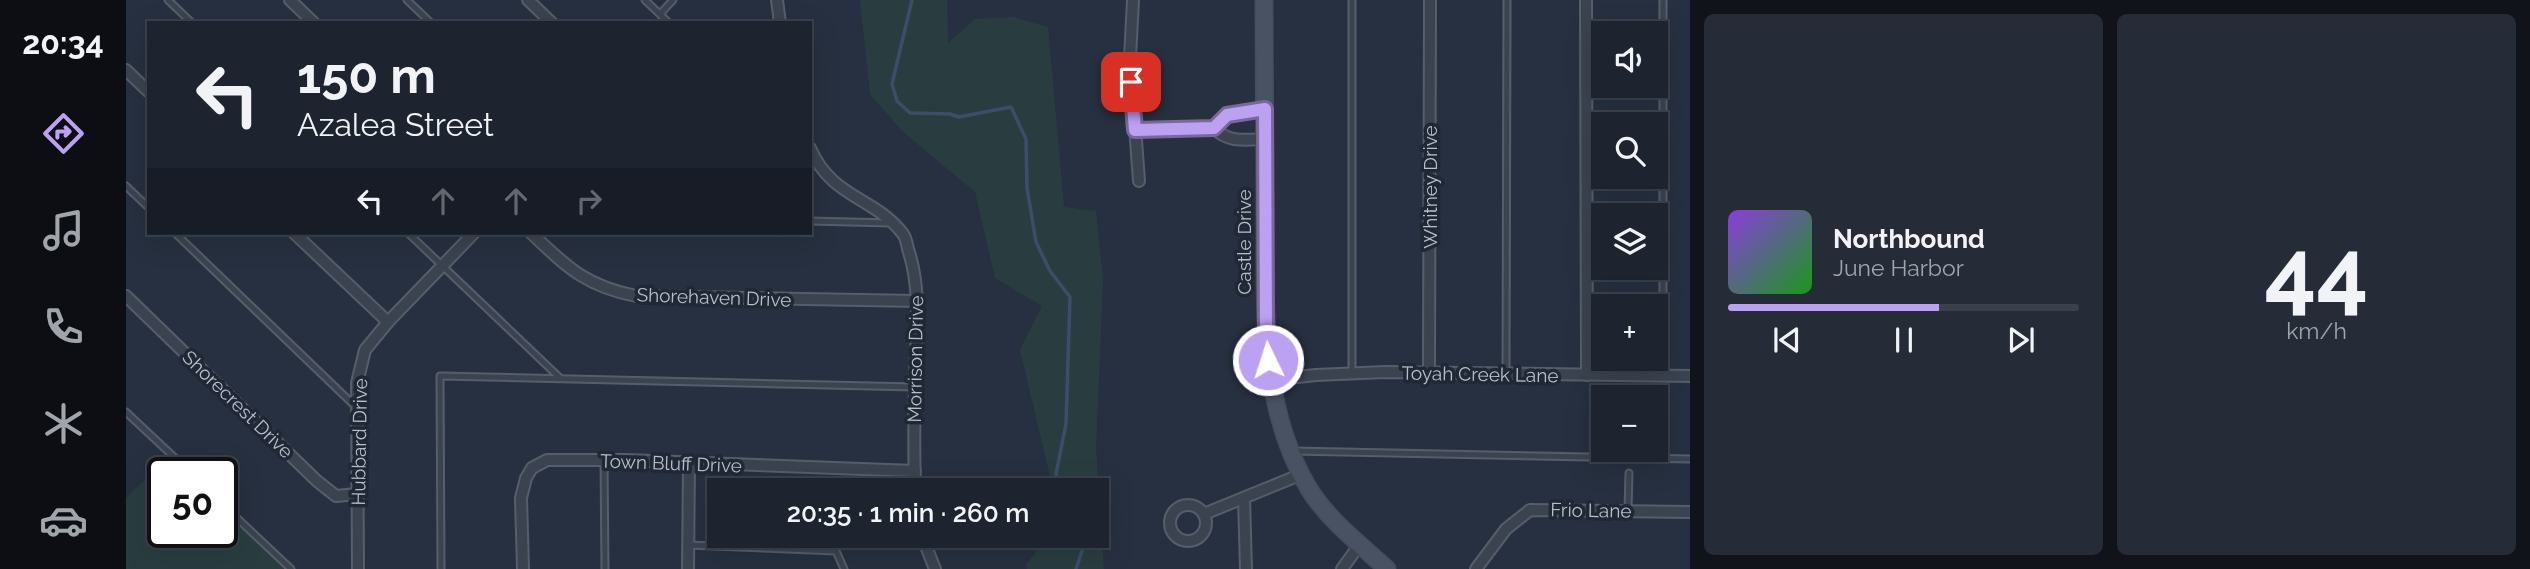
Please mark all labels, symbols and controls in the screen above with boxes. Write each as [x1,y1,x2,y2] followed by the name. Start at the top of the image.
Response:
[1591,21,1668,462] map controls
[1591,21,1668,98] button: sound
[22,24,104,61] text: 20:34
[297,47,436,104] text: 150 m
[182,49,273,140] icon: left
[1101,52,1161,112] pin
[1112,63,1150,101] icon: arrive
[297,106,494,143] text: Azalea Street
[39,109,88,158] icon: directions
[1591,112,1668,189] button: search
[1419,125,1441,249] street label: Whitney Drive
[351,182,389,220] icon: left
[424,182,462,220] icon: ahead
[497,182,535,220] icon: ahead
[570,182,608,220] icon: right
[1233,189,1255,295] street label: Castle Drive
[1591,203,1668,280] button: layers
[39,206,88,255] icon: music
[2265,218,2368,325] text: 44
[1833,224,1985,254] text: Northbound
[1833,254,1964,281] text: June Harbor
[636,283,792,311] street label: Shorehaven Drive
[1591,294,1668,371] button: +
[903,295,927,423] street label: Morrison Drive
[39,302,88,351] icon: phone
[2286,317,2347,344] text: km/h
[1768,321,1806,359] icon: previous
[1885,321,1923,359] icon: pause
[2002,321,2040,359] icon: next
[1231,323,1305,397] position arrow
[178,346,298,462] street label: Shorecrest Drive
[1401,362,1559,386] street label: Toyah Creek Lane
[347,378,371,506] street label: Hubbard Drive
[1591,385,1668,462] button: −
[39,399,88,448] icon: climate
[600,450,742,476] street label: Town Bluff Drive
[147,457,238,548] speed limit sign: 50
[39,496,88,545] icon: car
[787,498,1029,528] text: 20:35 · 1 min · 260 m
[1550,498,1632,522] street label: Frio Lane

